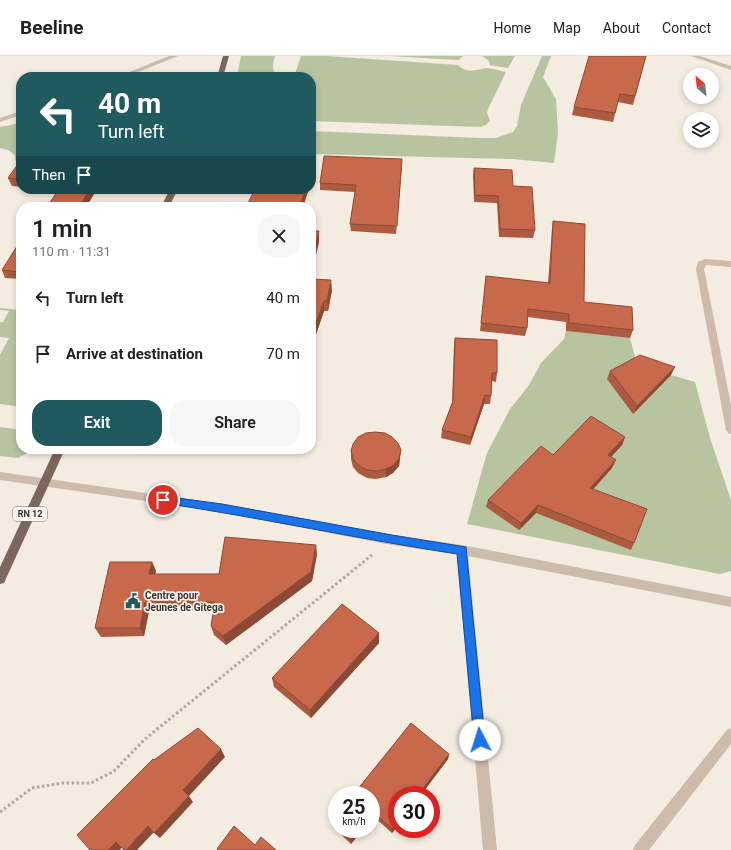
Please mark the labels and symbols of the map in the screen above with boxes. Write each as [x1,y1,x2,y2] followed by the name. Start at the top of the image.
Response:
[683,68,719,104] north arrow
[146,483,180,517] pin
[13,507,47,521] road number: RN 12
[145,590,224,613] place label: Centre pour Jeunes de Gitega
[124,592,142,610] public building icon: Centre pour Jeunes de Gitega
[459,719,501,761] position arrow
[388,786,440,838] speed limit sign: 30

